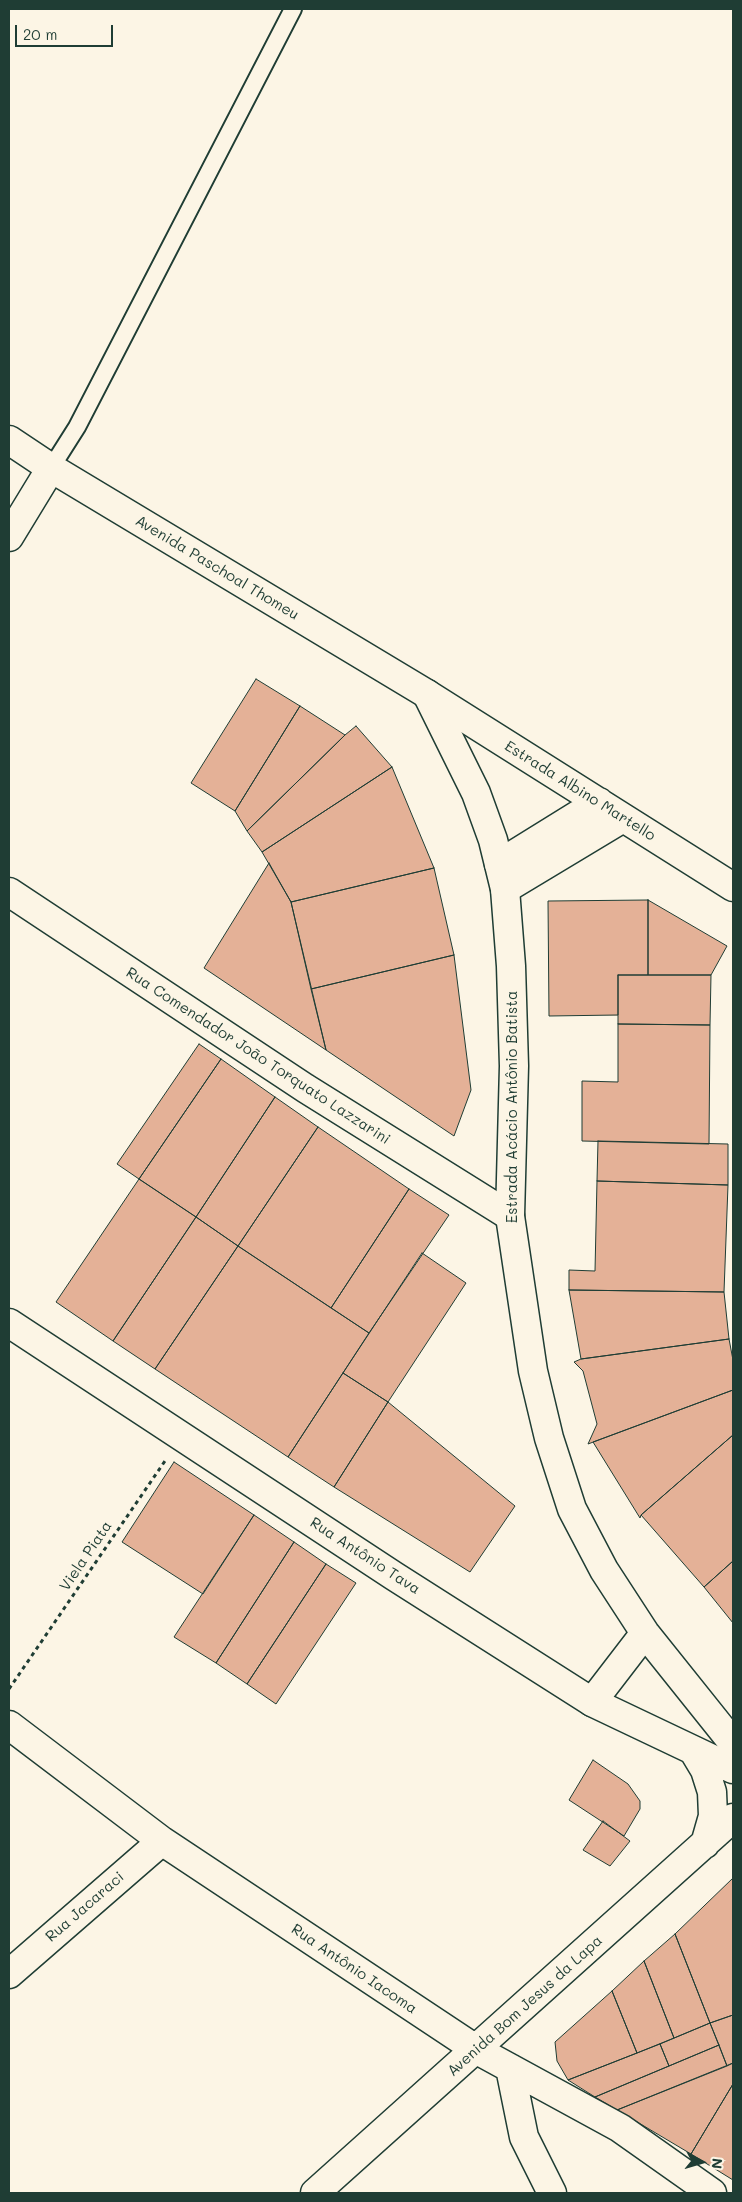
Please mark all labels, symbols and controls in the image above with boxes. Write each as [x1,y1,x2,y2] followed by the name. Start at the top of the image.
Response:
[18,15,115,47] scale bar
[23,24,57,44] text: 20 m
[132,512,302,624] street label: Avenida Paschoal Thomeu
[501,737,659,845] street label: Estrada Albino Martello
[123,964,393,1148] street label: Rua Comendador João Torquato Lazzarini
[503,991,521,1223] street label: Estrada Acácio Antônio Batista
[307,1514,423,1598] street label: Rua Antônio Tava
[56,1518,116,1594] street label: Viela Piata
[42,1868,128,1946] street label: Rua Jacaraci
[288,1920,420,2018] street label: Rua Antônio Iacoma
[444,1932,606,2080] street label: Avenida Bom Jesus da Lapa
[677,2137,727,2187] north arrow
[707,2157,727,2170] text: N

